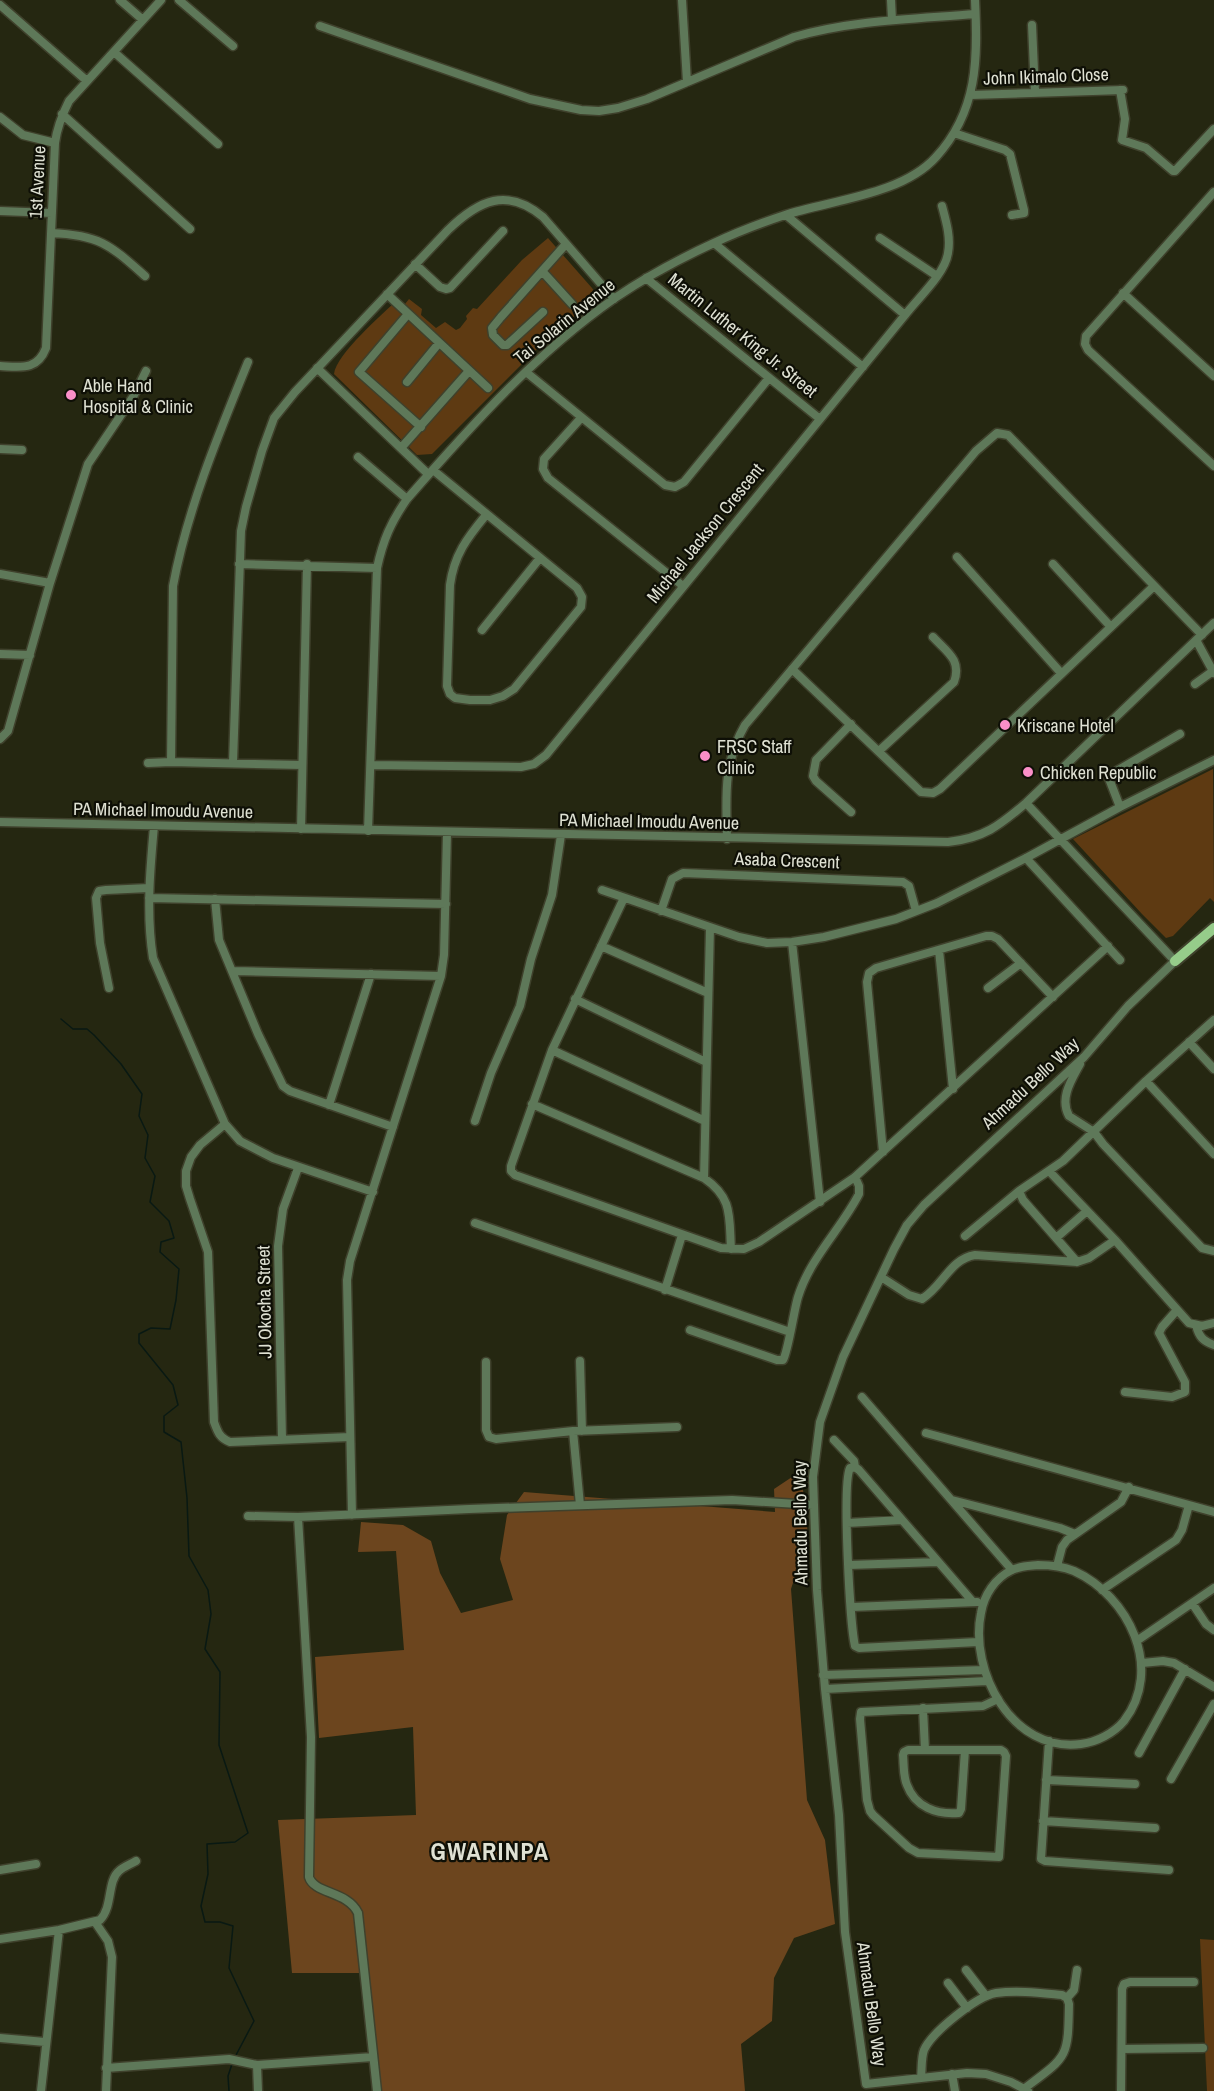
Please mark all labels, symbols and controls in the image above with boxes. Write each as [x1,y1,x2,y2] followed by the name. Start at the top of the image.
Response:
[983,61,1109,91] street label: John Ikimalo Close
[23,145,51,219] street label: 1st Avenue
[663,267,823,403] street label: Martin Luther King Jr. Street
[508,272,620,370] street label: Tai Solarin Avenue
[82,373,193,419] place label: Able Hand Hospital & Clinic
[64,388,78,402] marker: Able Hand Hospital & Clinic
[641,458,769,608] street label: Michael Jackson Crescent
[1017,713,1114,738] place label: Kriscane Hotel
[998,718,1012,732] marker: Kriscane Hotel
[717,734,791,780] place label: FRSC Staff Clinic
[698,749,712,763] marker: FRSC Staff Clinic
[1040,760,1157,785] place label: Chicken Republic
[1021,765,1035,779] marker: Chicken Republic
[73,796,253,824] street label: PA Michael Imoudu Avenue
[559,807,739,835] street label: PA Michael Imoudu Avenue
[733,846,840,874] street label: Asaba Crescent
[975,1031,1085,1135] street label: Ahmadu Bello Way
[251,1245,277,1359] street label: JJ Okocha Street
[786,1460,814,1587] street label: Ahmadu Bello Way
[431,1835,549,1867] district label: GWARINPA
[851,1939,893,2068] street label: Ahmadu Bello Way

